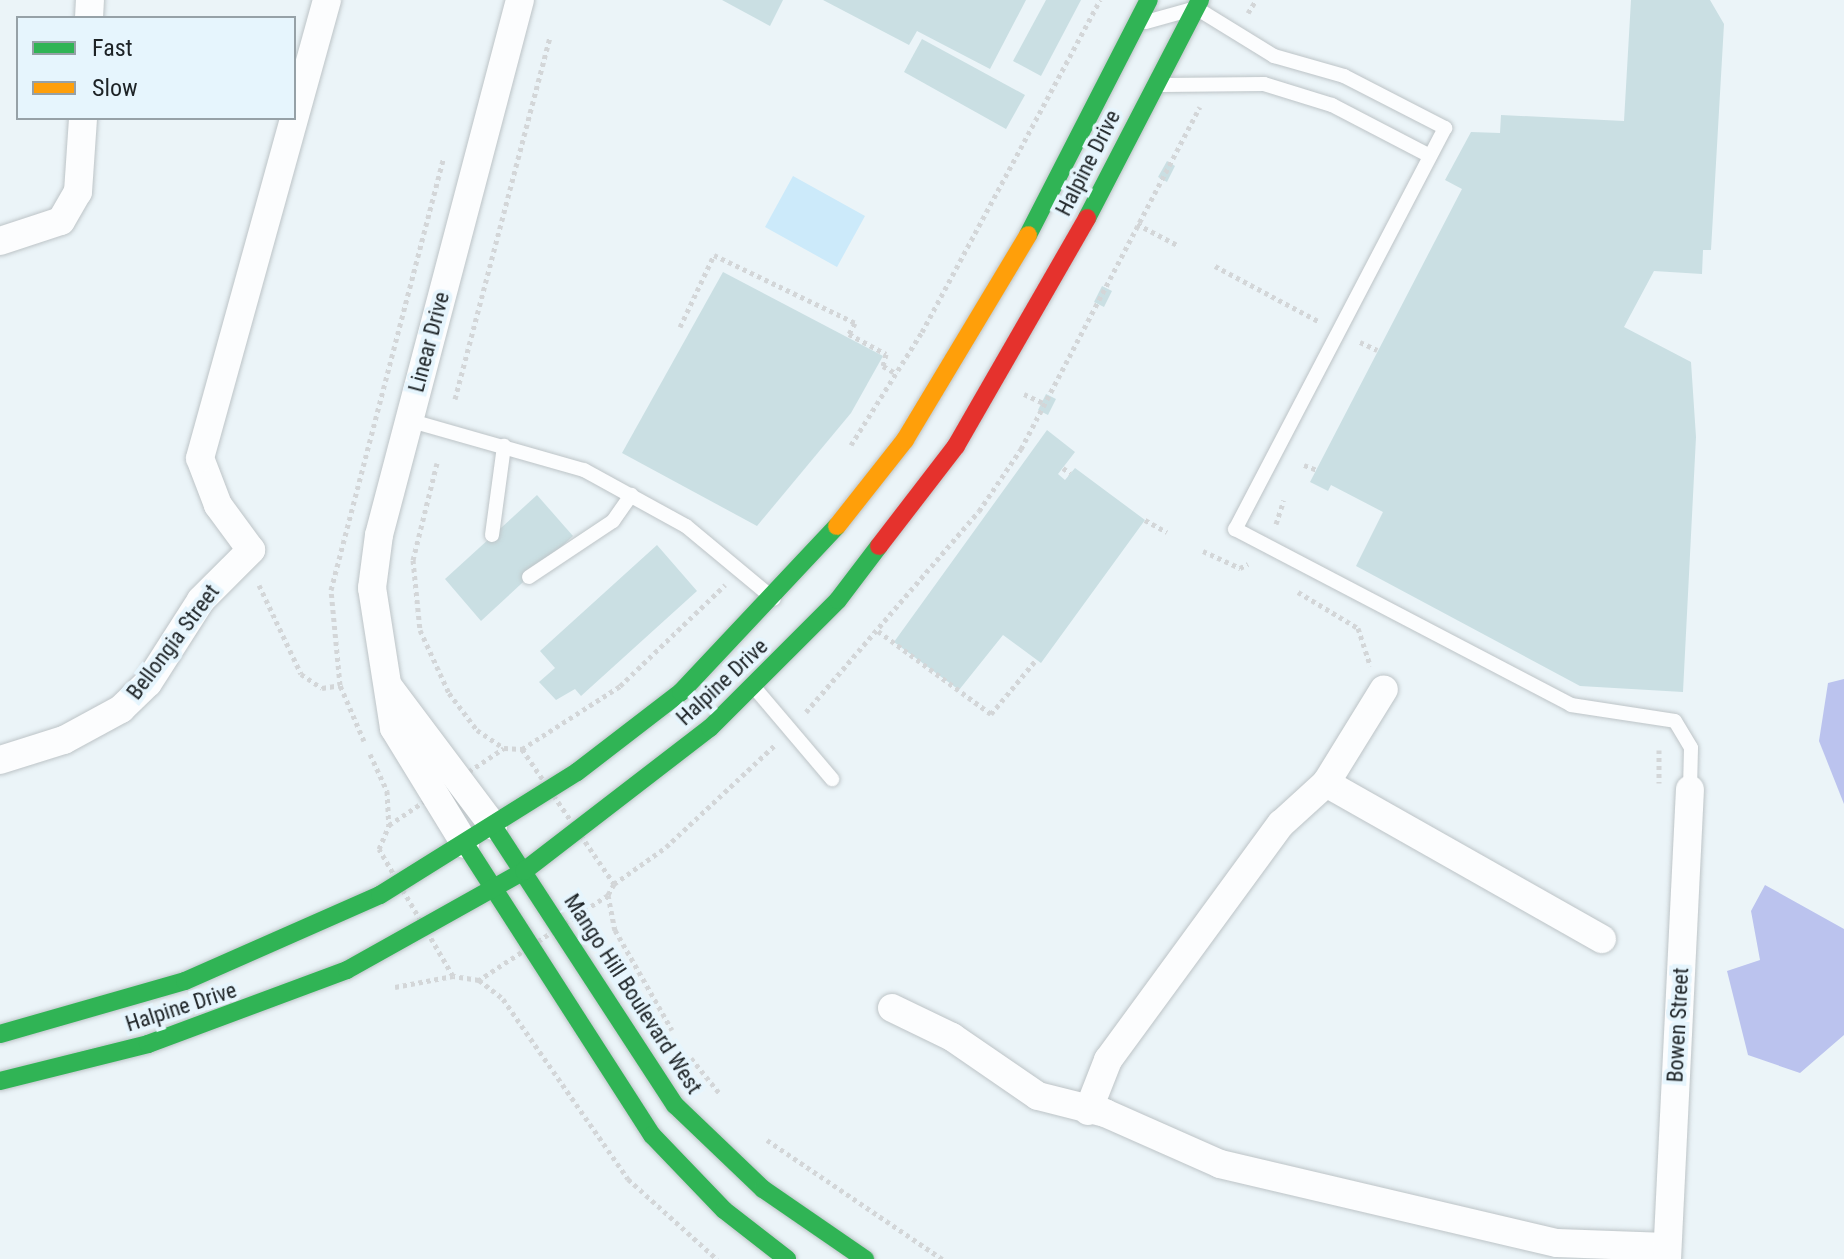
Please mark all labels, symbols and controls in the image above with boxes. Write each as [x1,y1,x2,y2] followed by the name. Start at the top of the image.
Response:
[16,16,296,120] legend
[92,34,133,62] text: Fast
[92,74,138,102] text: Slow
[1050,106,1126,220] street label: Halpine Drive
[403,289,455,395] street label: Linear Drive
[121,579,225,705] street label: Bellongia Street
[671,633,773,731] street label: Halpine Drive
[558,889,708,1099] street label: Mango Hill Boulevard West
[1662,967,1694,1083] street label: Bowen Street
[122,977,240,1037] street label: Halpine Drive

